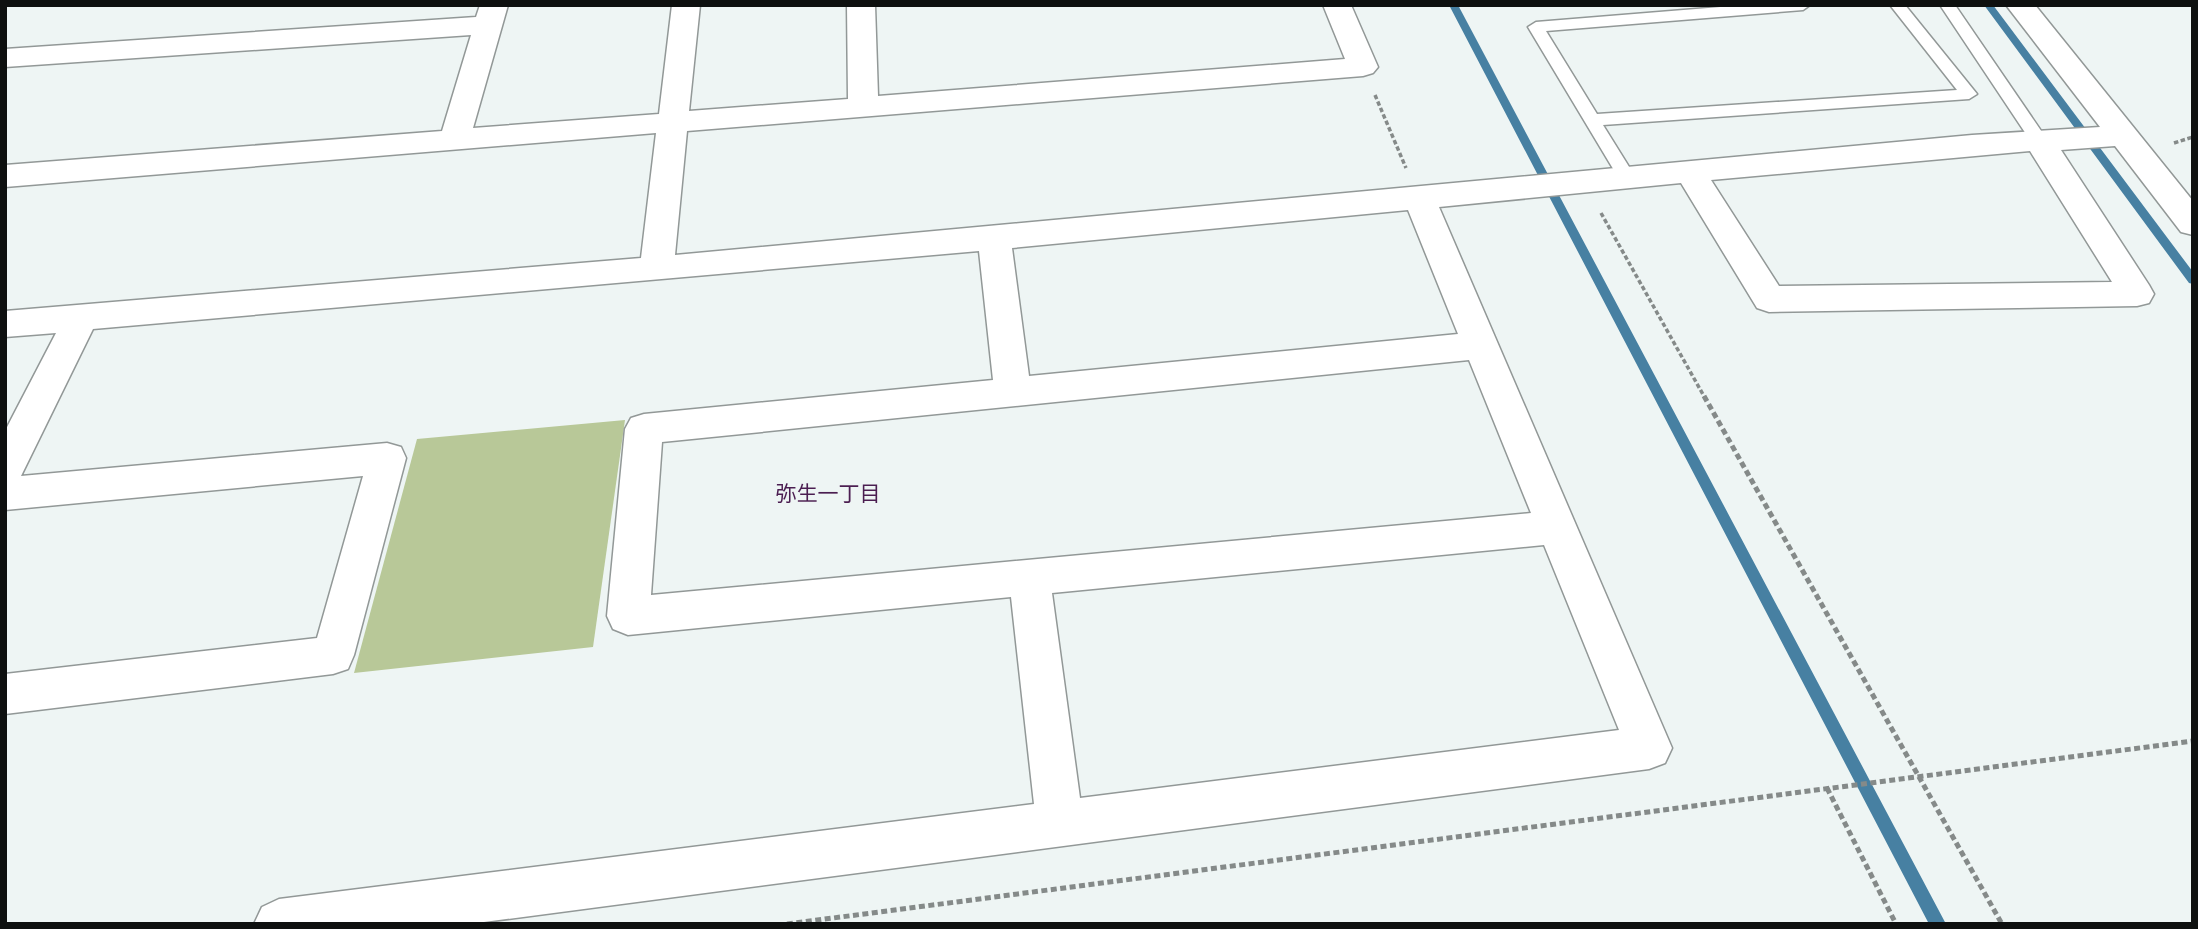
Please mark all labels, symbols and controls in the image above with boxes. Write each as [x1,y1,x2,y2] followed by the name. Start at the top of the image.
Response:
[776,480,881,508] district label: 弥生一丁目

